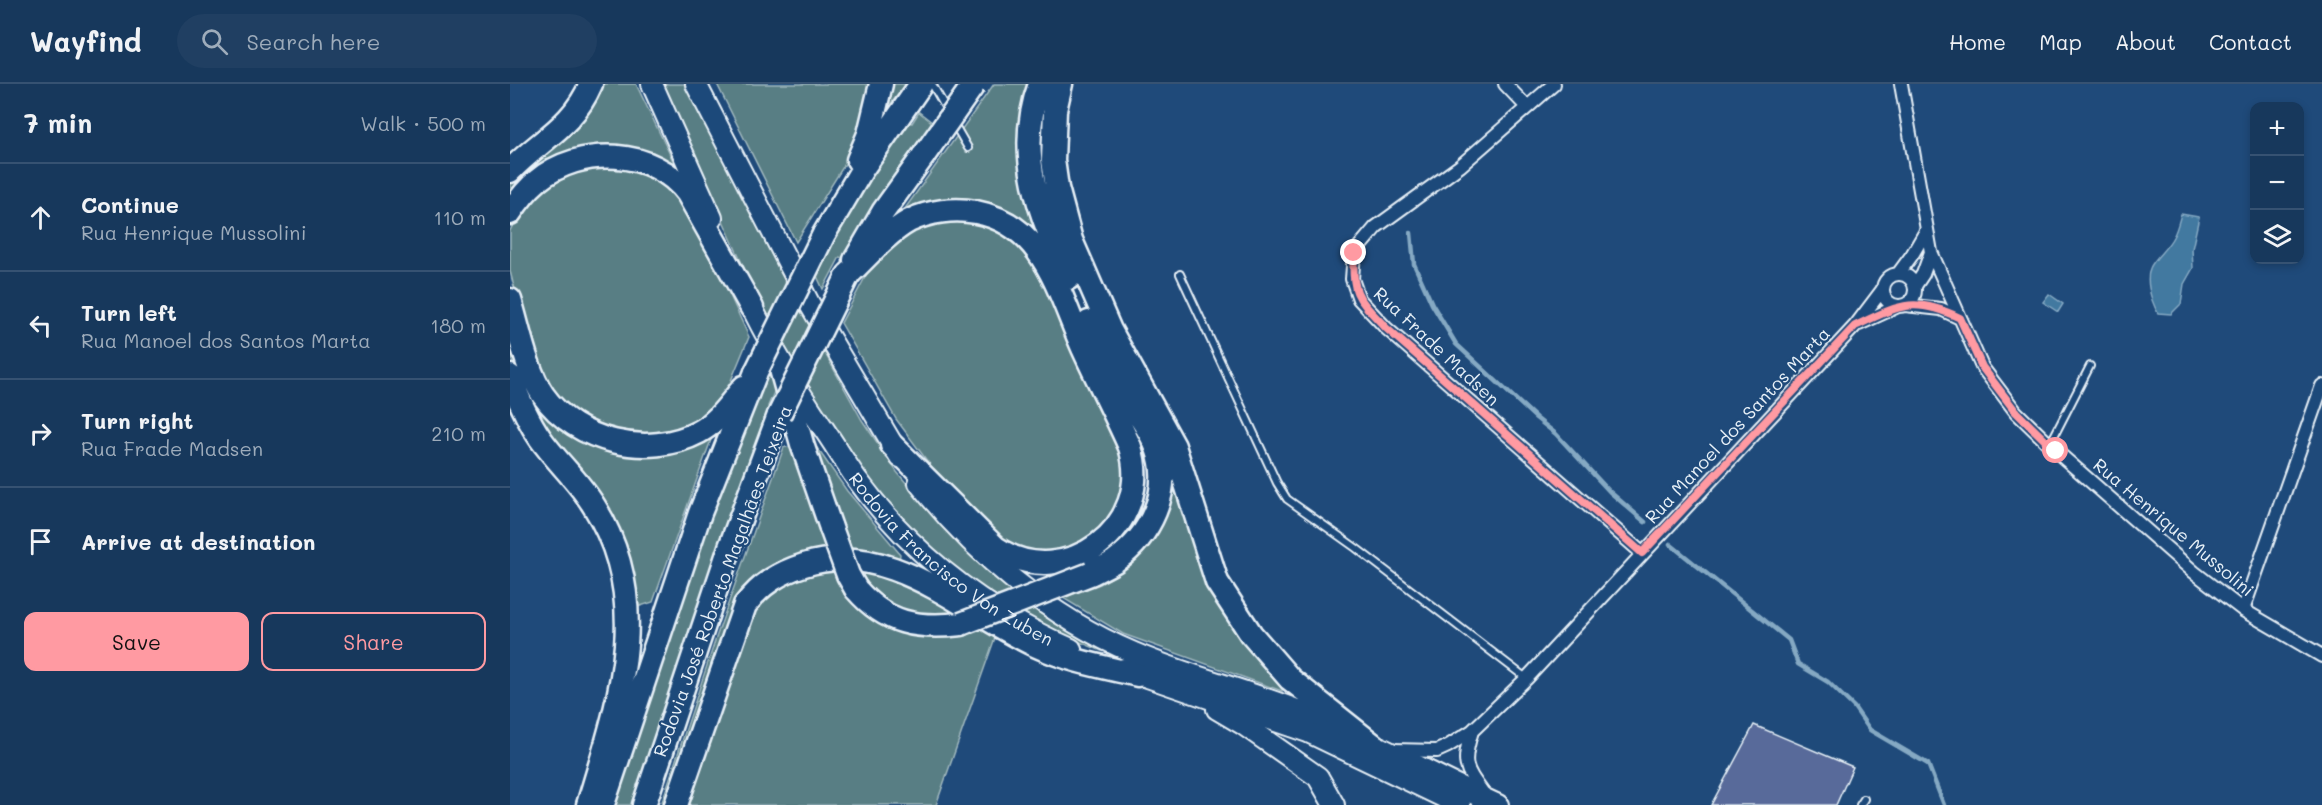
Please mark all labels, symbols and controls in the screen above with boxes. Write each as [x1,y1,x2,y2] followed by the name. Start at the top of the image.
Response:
[177,14,597,68] search box
[30,23,141,59] text: Wayfind
[198,25,231,58] icon: search
[246,27,380,56] text: Search here
[1949,28,2006,55] text: Home
[2039,28,2082,55] text: Map
[2115,28,2176,55] text: About
[2209,28,2292,55] text: Contact
[2250,102,2304,264] map controls
[2250,102,2304,156] button: +
[24,106,92,140] text: 7 min
[360,110,486,136] text: Walk · 500 m
[2250,156,2304,210] button: −
[81,190,179,219] text: Continue
[24,201,57,234] icon: ahead
[433,204,486,230] text: 110 m
[2250,210,2304,264] button: layers
[81,219,307,245] text: Rua Henrique Mussolini
[1340,239,1366,265] route end
[1369,281,1505,411] street label: Rua Frade Madsen
[81,298,177,327] text: Turn left
[24,309,57,342] icon: left
[430,312,486,338] text: 180 m
[1639,321,1835,529] street label: Rua Manoel dos Santos Marta
[81,327,371,353] text: Rua Manoel dos Santos Marta
[647,402,797,760] street label: Rodovia José Roberto Magalhães Teixeira
[81,406,193,435] text: Turn right
[24,417,57,450] icon: right
[431,420,486,446] text: 210 m
[81,435,263,461] text: Rua Frade Madsen
[2042,437,2068,463] route start
[2089,453,2259,601] street label: Rua Henrique Mussolini
[844,467,1057,651] street label: Rodovia Francisco Von Zuben
[24,525,57,558] icon: arrive
[81,527,316,556] text: Arrive at destination
[24,612,249,671] button: Save
[261,612,486,671] button: Share

